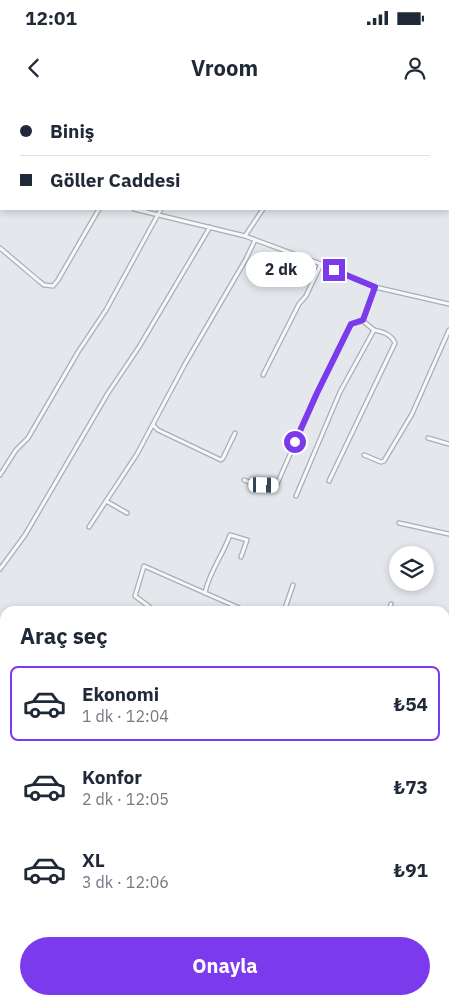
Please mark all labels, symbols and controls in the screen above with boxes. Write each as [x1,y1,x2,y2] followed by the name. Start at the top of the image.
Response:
[25,6,77,30] text: 12:01
[191,53,258,82] text: Vroom
[20,54,48,82] icon: back
[401,54,429,82] icon: person
[50,119,94,143] text: Biniş
[50,168,181,192] text: Göller Caddesi
[246,252,316,288] callout: 2 dk
[265,259,297,279] text: 2 dk
[323,259,345,281] route end
[284,431,306,453] route start
[248,477,279,493] car
[389,546,434,591] map controls
[389,546,434,591] button: layers
[20,621,108,650] text: Araç seç
[22,681,67,726] icon: car
[82,682,159,706] text: Ekonomi
[394,692,428,716] text: ₺54
[82,706,169,726] text: 1 dk · 12:04
[22,764,67,809] icon: car
[82,765,142,789] text: Konfor
[394,775,428,799] text: ₺73
[82,789,169,809] text: 2 dk · 12:05
[22,847,67,892] icon: car
[82,848,105,872] text: XL
[394,858,428,882] text: ₺91
[82,872,169,892] text: 3 dk · 12:06
[20,937,430,995] button: Onayla

